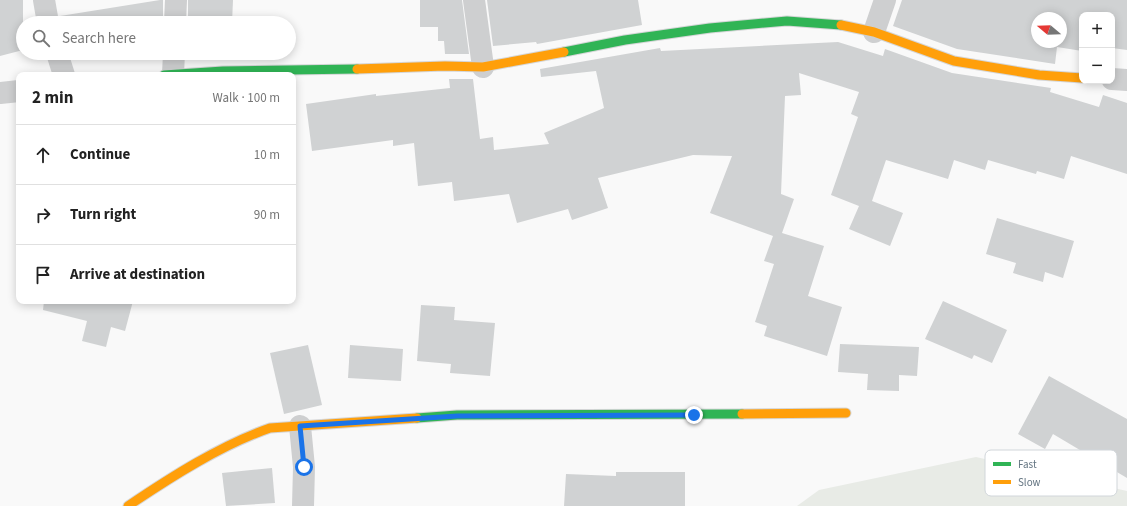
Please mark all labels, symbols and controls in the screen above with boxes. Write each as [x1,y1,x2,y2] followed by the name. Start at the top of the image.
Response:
[1031,12,1067,48] north arrow
[1079,12,1115,84] map controls
[1079,12,1115,48] button: +
[16,16,296,60] search box
[30,27,52,49] icon: search
[62,28,136,49] text: Search here
[1079,48,1115,84] button: −
[32,86,73,110] text: 2 min
[212,89,280,107] text: Walk · 100 m
[32,144,54,166] icon: ahead
[70,144,130,165] text: Continue
[254,146,280,164] text: 10 m
[32,204,54,226] icon: right
[70,204,136,225] text: Turn right
[254,206,280,224] text: 90 m
[32,264,54,286] icon: arrive
[70,264,205,285] text: Arrive at destination
[685,406,703,424] route end
[985,450,1117,496] legend
[1018,457,1037,472] text: Fast
[295,458,313,476] route start
[1018,475,1041,490] text: Slow

